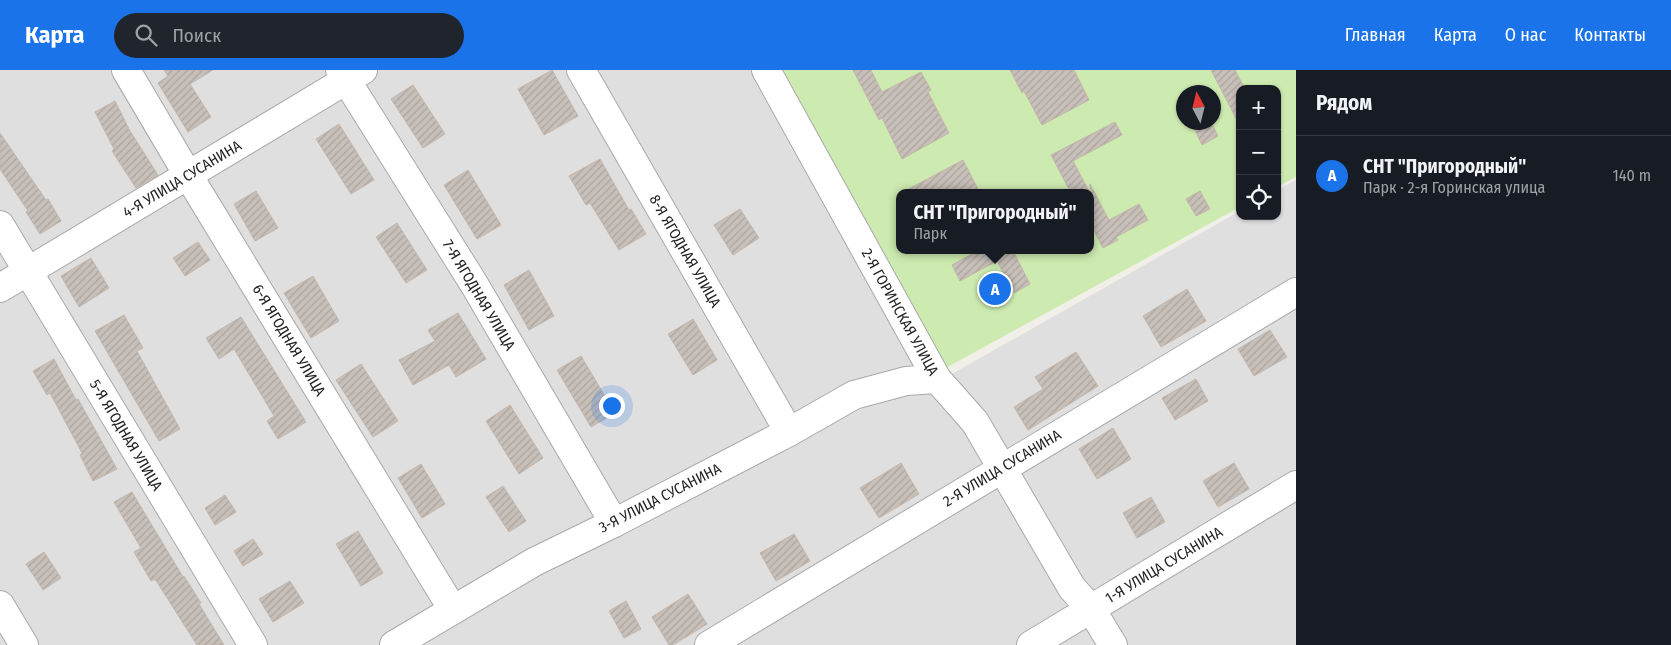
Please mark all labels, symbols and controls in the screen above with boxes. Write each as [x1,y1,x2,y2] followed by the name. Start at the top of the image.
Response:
[114,13,464,58] search box
[25,21,84,49] text: Карта
[132,21,160,49] icon: search
[172,24,221,47] text: Поиск
[1345,24,1406,46] text: Главная
[1434,24,1477,46] text: Карта
[1505,24,1546,46] text: О нас
[1574,24,1646,46] text: Контакты
[1176,85,1221,130] north arrow
[1236,85,1281,220] map controls
[1236,85,1281,130] button: +
[1316,90,1372,116] text: Рядом
[1236,130,1281,175] button: −
[119,136,245,221] street label: 4-Я УЛИЦА СУСАНИНА
[1363,155,1526,178] text: СНТ "Пригородный"
[1328,166,1336,185] text: A
[1613,166,1651,185] text: 140 m
[1236,175,1281,220] button: locate
[1363,178,1545,197] text: Парк · 2-я Горинская улица
[896,189,1094,254] popup
[645,192,725,311] street label: 8-Я ЯГОДНАЯ УЛИЦА
[913,201,1077,224] text: СНТ "Пригородный"
[913,224,947,243] text: Парк
[439,237,519,354] street label: 7-Я ЯГОДНАЯ УЛИЦА
[858,245,942,379] street label: 2-Я ГОРИНСКАЯ УЛИЦА
[979,270,1011,308] pin: A
[249,281,329,399] street label: 6-Я ЯГОДНАЯ УЛИЦА
[86,376,166,494] street label: 5-Я ЯГОДНАЯ УЛИЦА
[599,393,625,419] your location
[940,426,1064,510] street label: 2-Я УЛИЦА СУСАНИНА
[596,459,724,537] street label: 3-Я УЛИЦА СУСАНИНА
[1102,523,1226,607] street label: 1-Я УЛИЦА СУСАНИНА

